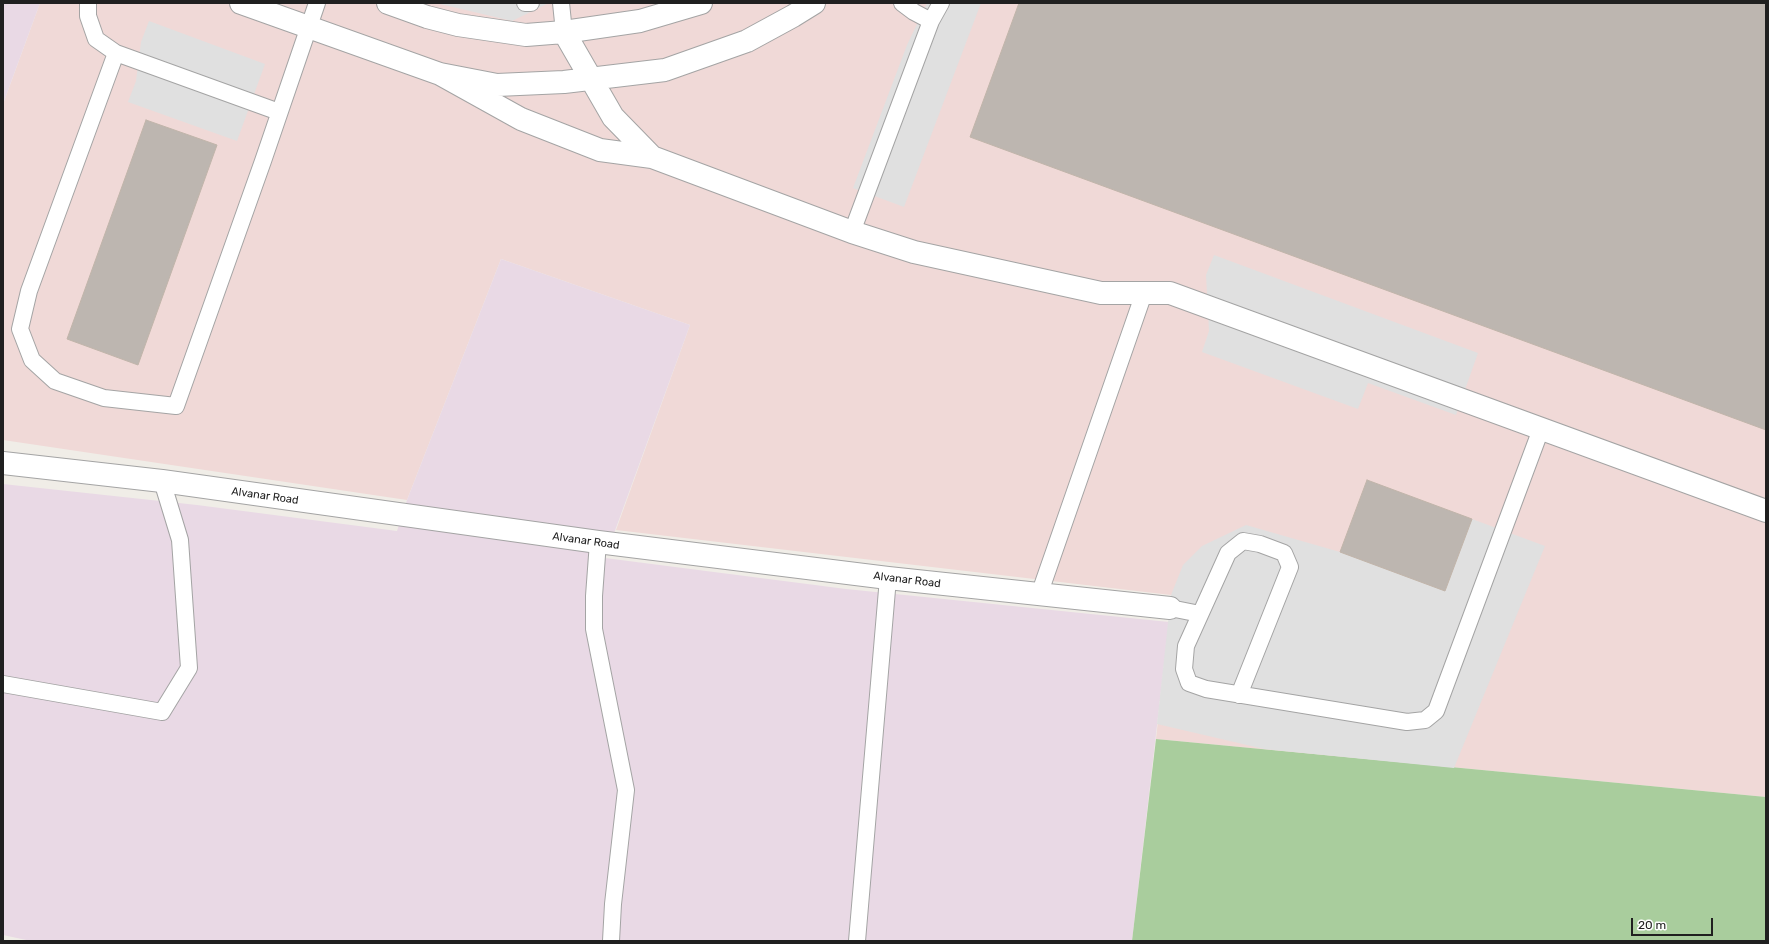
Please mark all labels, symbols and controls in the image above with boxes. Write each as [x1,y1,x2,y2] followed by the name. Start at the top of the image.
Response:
[231,485,299,507] street label: Alvanar Road
[552,530,620,552] street label: Alvanar Road
[873,569,941,591] street label: Alvanar Road
[1633,910,1715,936] scale bar
[1638,918,1666,932] text: 20 m

